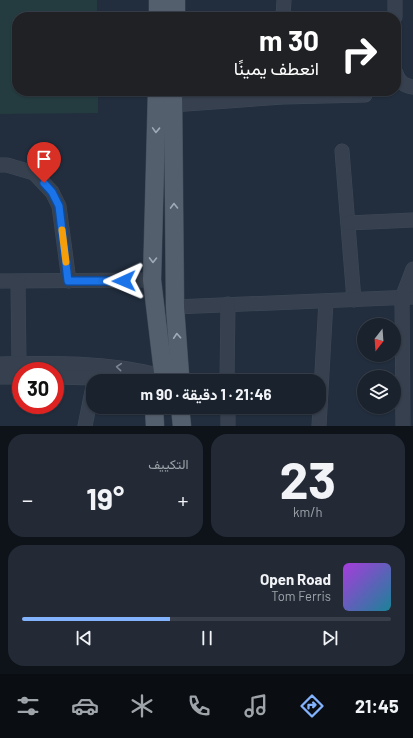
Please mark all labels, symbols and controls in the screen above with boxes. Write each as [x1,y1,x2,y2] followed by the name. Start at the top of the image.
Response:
[259,23,319,57] text: 30 m
[333,28,385,80] icon: right
[234,57,319,79] text: انعطف يمينًا
[152,127,160,133] one-way arrow
[27,142,61,183] pin
[33,148,55,170] icon: arrive
[170,203,178,209] one-way arrow
[149,257,157,263] one-way arrow
[103,260,145,302] position arrow
[357,318,401,362] north arrow
[357,318,401,414] map controls
[172,333,181,339] one-way arrow
[12,362,64,414] speed limit sign: 30
[116,363,122,372] one-way arrow
[357,370,401,414] button: layers
[140,385,272,403] text: 21:46 · 1 دقيقة · 90 m
[280,447,336,509] text: 23
[148,456,189,472] text: التكييف
[86,480,124,516] text: 19°
[22,486,33,512] text: −
[177,486,189,512] text: +
[293,504,322,520] text: km/h
[260,570,331,588] text: Open Road
[271,588,331,604] text: Tom Ferris
[73,627,95,649] icon: previous
[196,627,218,649] icon: pause
[319,627,341,649] icon: next
[14,692,42,720] icon: filters
[71,692,99,720] icon: car
[128,692,156,720] icon: climate
[185,692,213,720] icon: phone
[242,692,270,720] icon: music
[298,692,326,720] icon: directions
[355,695,399,717] text: 21:45

